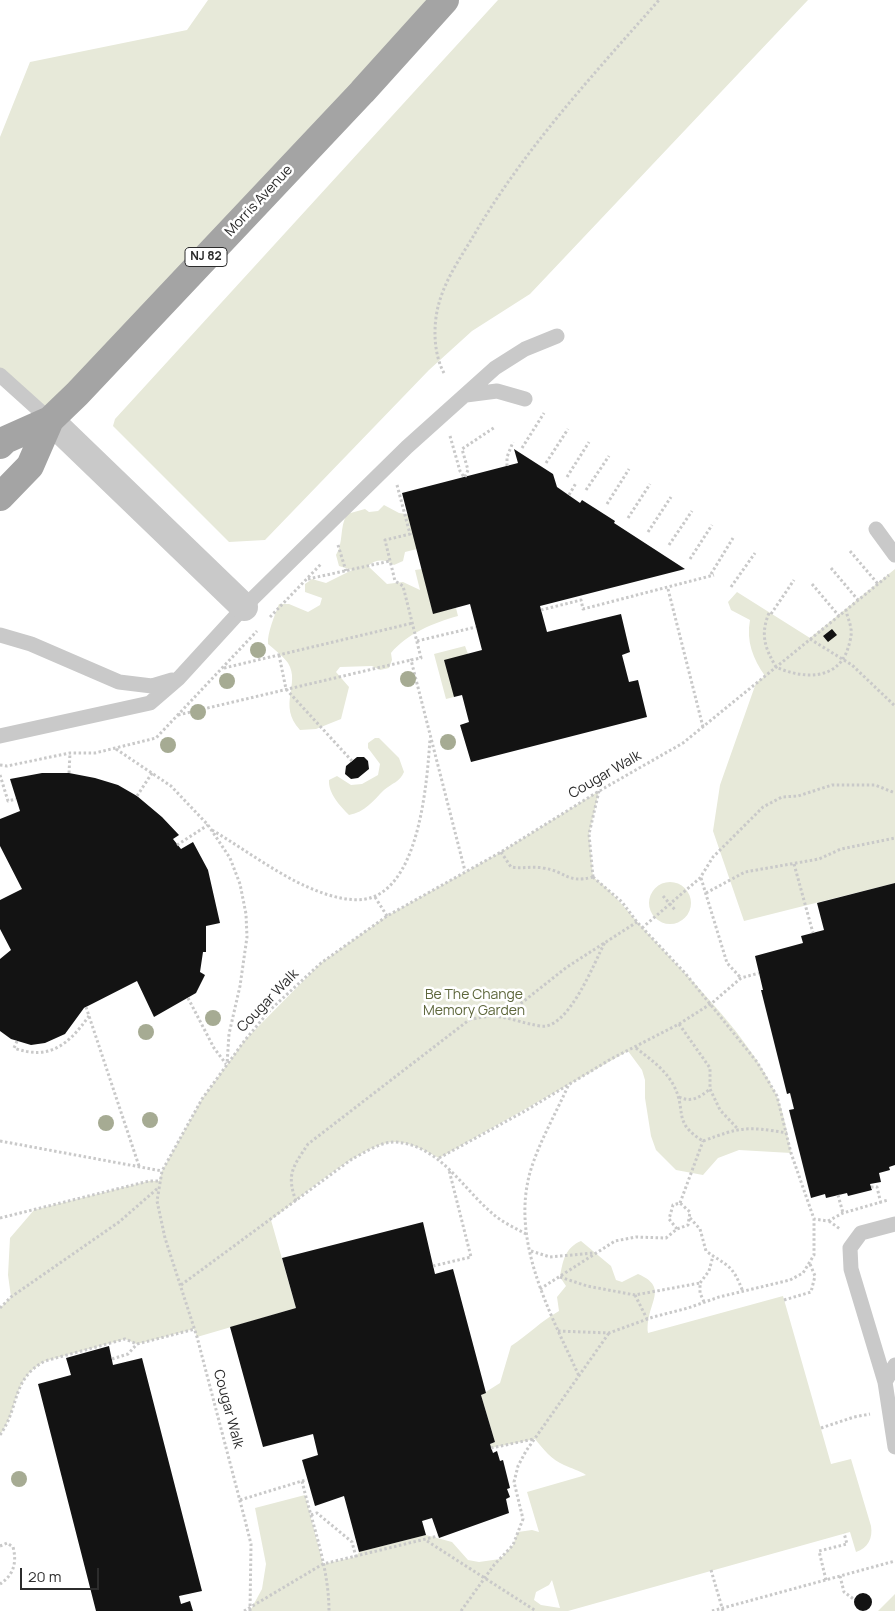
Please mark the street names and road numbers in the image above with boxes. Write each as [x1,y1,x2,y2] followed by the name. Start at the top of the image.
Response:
[222,162,296,240] street label: Morris Avenue
[185,248,227,266] road number: NJ 82
[566,747,644,803] street label: Cougar Walk
[234,966,302,1036] street label: Cougar Walk
[209,1368,247,1450] street label: Cougar Walk

